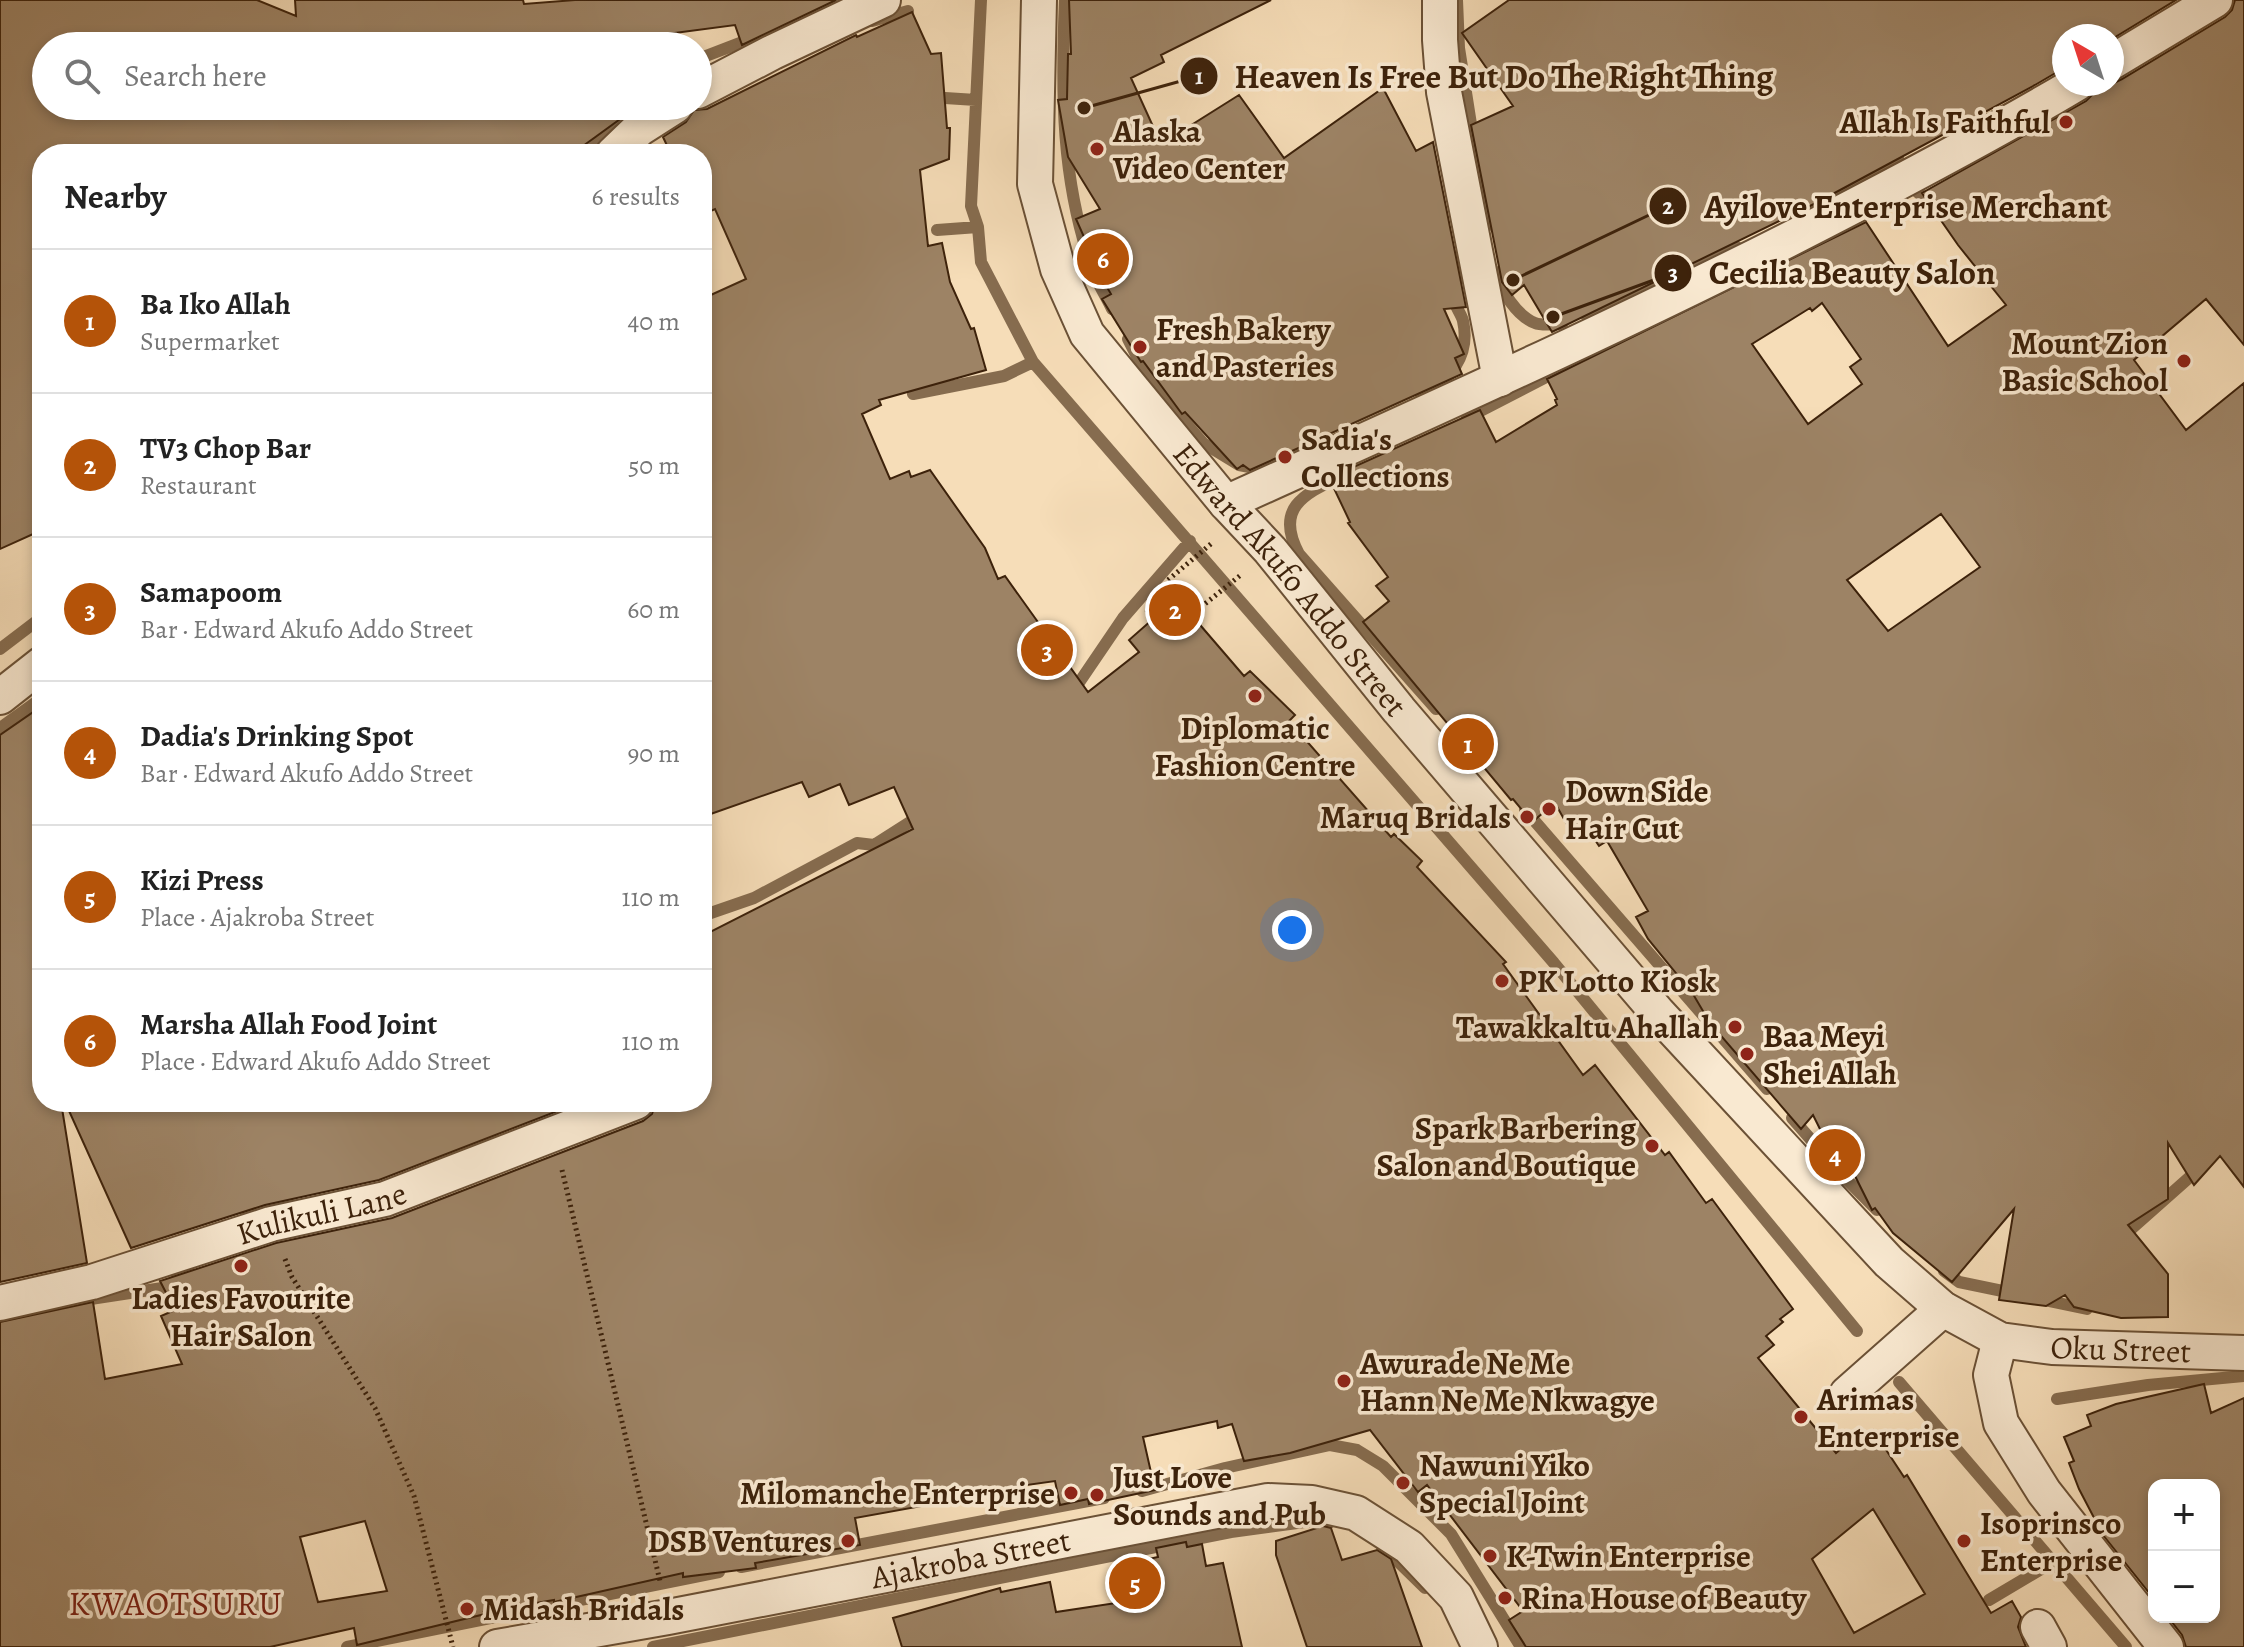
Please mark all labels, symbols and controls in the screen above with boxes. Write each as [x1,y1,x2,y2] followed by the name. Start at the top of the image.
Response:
[2052,24,2124,96] north arrow
[32,32,712,120] search box
[1179,47,1790,105] callout: Heaven Is Free But Do The Right Thing
[1235,53,1774,100] text: Heaven Is Free But Do The Right Thing
[60,54,104,98] icon: search
[124,56,267,96] text: Search here
[1195,60,1204,92] text: 1
[1839,100,2051,144] place label: Allah Is Faithful
[1112,109,1285,190] place label: Alaska Video Center
[2057,113,2075,131] marker: Allah Is Faithful
[1088,140,1106,158] marker: Alaska Video Center
[64,173,167,220] text: Nearby
[1648,177,2124,235] callout: Ayilove Enterprise Merchant
[592,179,680,214] text: 6 results
[1703,183,2108,230] text: Ayilove Enterprise Merchant
[1662,190,1674,222] text: 2
[1077,229,1129,289] pin: 6
[1653,244,2011,302] callout: Cecilia Beauty Salon
[1709,249,1995,296] text: Cecilia Beauty Salon
[1668,257,1678,289] text: 3
[140,284,291,324] text: Ba Iko Allah
[85,304,95,339] text: 1
[628,304,680,339] text: 40 m
[1156,307,1334,388] place label: Fresh Bakery and Pasteries
[2002,321,2169,402] place label: Mount Zion Basic School
[140,324,280,359] text: Supermarket
[1131,338,1149,356] marker: Fresh Bakery and Pasteries
[2175,352,2193,370] marker: Mount Zion Basic School
[1301,417,1450,498] place label: Sadia's Collections
[140,428,311,468] text: TV3 Chop Bar
[1163,433,1418,726] street label: Edward Akufo Addo Street
[84,448,96,483] text: 2
[628,448,680,483] text: 50 m
[1276,448,1294,466] marker: Sadia's Collections
[140,468,257,503] text: Restaurant
[140,572,282,612] text: Samapoom
[1149,580,1201,640] pin: 2
[84,592,96,627] text: 3
[627,592,680,627] text: 60 m
[140,612,473,647] text: Bar · Edward Akufo Addo Street
[1021,620,1073,680] pin: 3
[1246,687,1264,705] marker: Diplomatic Fashion Centre
[1154,706,1356,787] place label: Diplomatic Fashion Centre
[1442,714,1494,774] pin: 1
[140,716,414,756] text: Dadia's Drinking Spot
[84,736,96,771] text: 4
[628,736,680,771] text: 90 m
[140,756,473,791] text: Bar · Edward Akufo Addo Street
[1565,769,1709,850] place label: Down Side Hair Cut
[1320,795,1511,839] place label: Maruq Bridals
[1540,800,1558,818] marker: Down Side Hair Cut
[1518,808,1536,826] marker: Maruq Bridals
[140,860,264,900] text: Kizi Press
[84,880,96,915] text: 5
[622,880,680,915] text: 110 m
[140,900,374,935] text: Place · Ajakroba Street
[1272,910,1312,950] your location
[1518,959,1717,1003] place label: PK Lotto Kiosk
[1493,972,1511,990] marker: PK Lotto Kiosk
[140,1004,437,1044] text: Marsha Allah Food Joint
[1456,1005,1719,1049] place label: Tawakkaltu Ahallah
[1763,1014,1897,1095] place label: Baa Meyi Shei Allah
[1726,1018,1744,1036] marker: Tawakkaltu Ahallah
[84,1024,96,1059] text: 6
[622,1024,680,1059] text: 110 m
[140,1044,491,1079] text: Place · Edward Akufo Addo Street
[1738,1045,1756,1063] marker: Baa Meyi Shei Allah
[1376,1106,1637,1187] place label: Spark Barbering Salon and Boutique
[1809,1125,1861,1185] pin: 4
[1643,1137,1661,1155] marker: Spark Barbering Salon and Boutique
[231,1171,413,1256] street label: Kulikuli Lane
[232,1257,250,1275] marker: Ladies Favourite Hair Salon
[131,1276,351,1357] place label: Ladies Favourite Hair Salon
[2050,1325,2192,1373] street label: Oku Street
[1359,1341,1655,1422] place label: Awurade Ne Me Hann Ne Me Nkwagye
[1335,1372,1353,1390] marker: Awurade Ne Me Hann Ne Me Nkwagye
[1816,1377,1959,1458] place label: Arimas Enterprise
[1792,1408,1810,1426] marker: Arimas Enterprise
[1419,1443,1590,1524] place label: Nawuni Yiko Special Joint
[1113,1455,1326,1536] place label: Just Love Sounds and Pub
[740,1471,1055,1515] place label: Milomanche Enterprise
[1394,1474,1412,1492] marker: Nawuni Yiko Special Joint
[2148,1479,2220,1623] map controls
[2148,1479,2220,1551] button: +
[1062,1484,1080,1502] marker: Milomanche Enterprise
[1088,1486,1106,1504] marker: Just Love Sounds and Pub
[1980,1501,2122,1582] place label: Isoprinsco Enterprise
[867,1518,1074,1599] street label: Ajakroba Street
[648,1519,832,1563] place label: DSB Ventures
[839,1532,857,1550] marker: DSB Ventures
[1955,1532,1973,1550] marker: Isoprinsco Enterprise
[1506,1534,1751,1578] place label: K-Twin Enterprise
[1481,1547,1499,1565] marker: K-Twin Enterprise
[2148,1551,2220,1623] button: −
[1109,1553,1161,1613] pin: 5
[1521,1576,1808,1620] place label: Rina House of Beauty
[68,1580,284,1627] district label: KWAOTSURU
[483,1587,684,1631] place label: Midash Bridals
[1496,1589,1514,1607] marker: Rina House of Beauty
[458,1600,476,1618] marker: Midash Bridals

